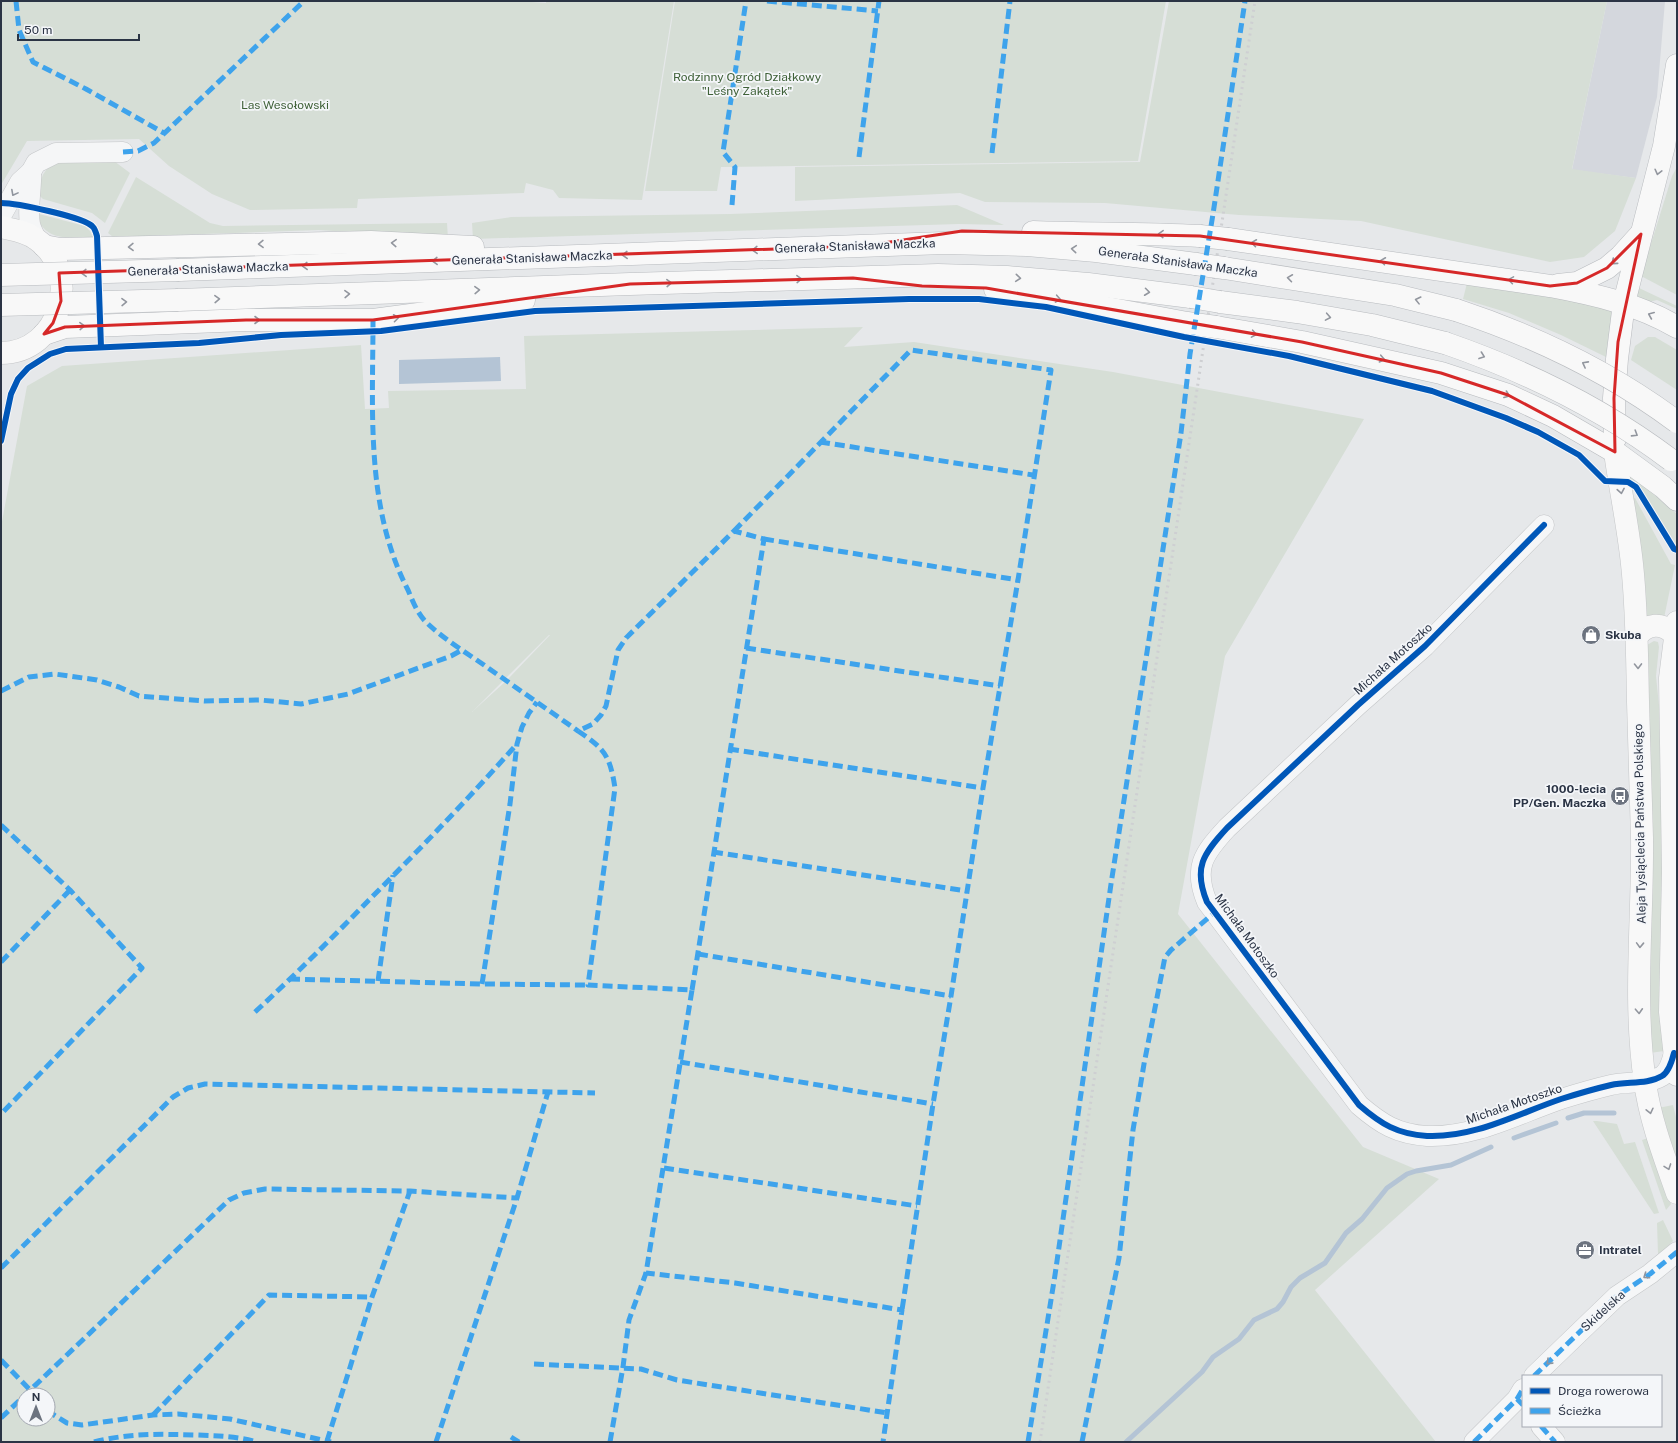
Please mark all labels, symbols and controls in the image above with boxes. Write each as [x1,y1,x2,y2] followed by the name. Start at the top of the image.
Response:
[18,16,139,42] scale bar
[24,23,52,37] text: 50 m
[673,70,822,98] park label: Rodzinny Ogród Działkowy "Leśny Zakątek"
[241,98,329,112] park label: Las Wesołowski
[1654,169,1662,175] one-way arrow
[12,189,19,196] one-way arrow
[1158,229,1164,238] one-way arrow
[774,236,936,256] street label: Generała Stanisława Maczka
[391,239,397,247] one-way arrow
[1251,239,1257,248] one-way arrow
[258,240,264,248] one-way arrow
[128,243,134,252] one-way arrow
[1097,244,1259,280] street label: Generała Stanisława Maczka
[1071,245,1077,254] one-way arrow
[752,246,758,254] one-way arrow
[451,248,613,268] street label: Generała Stanisława Maczka
[622,251,628,259] one-way arrow
[432,257,438,266] one-way arrow
[1379,257,1386,266] one-way arrow
[1611,258,1619,265] one-way arrow
[127,259,289,279] street label: Generała Stanisława Maczka
[302,261,308,270] one-way arrow
[81,268,87,277] one-way arrow
[1015,273,1021,282] one-way arrow
[1287,274,1293,283] one-way arrow
[796,275,802,283] one-way arrow
[1508,276,1514,285] one-way arrow
[666,279,672,287] one-way arrow
[474,285,480,294] one-way arrow
[1144,287,1150,296] one-way arrow
[344,290,350,299] one-way arrow
[1055,294,1061,303] one-way arrow
[214,295,220,303] one-way arrow
[1415,297,1421,305] one-way arrow
[121,298,127,306] one-way arrow
[1647,311,1654,319] one-way arrow
[1325,312,1331,321] one-way arrow
[393,313,399,322] one-way arrow
[254,316,260,324] one-way arrow
[79,322,85,330] one-way arrow
[1251,329,1257,338] one-way arrow
[1478,351,1485,359] one-way arrow
[1378,355,1385,363] one-way arrow
[1582,361,1589,368] one-way arrow
[1503,390,1510,398] one-way arrow
[1631,429,1638,436] one-way arrow
[1616,488,1625,494] one-way arrow
[1351,620,1435,698] street label: Michała Motoszko
[1580,624,1602,646] shop icon: Skuba
[1605,628,1642,642] place label: Skuba
[1633,663,1642,669] one-way arrow
[1631,724,1649,924] street label: Aleja Tysiąclecia Państwa Polskiego
[1513,782,1606,810] place label: 1000-lecia PP/Gen. Maczka
[1609,785,1631,807] bus stop icon: 1000-lecia PP/Gen. Maczka
[1212,891,1282,981] street label: Michała Motoszko
[1636,942,1644,948] one-way arrow
[1635,1008,1643,1014] one-way arrow
[1464,1081,1564,1127] street label: Michała Motoszko
[1646,1108,1654,1114] one-way arrow
[1663,1163,1671,1170] one-way arrow
[1574,1239,1596,1261] office icon: Intratel
[1599,1243,1642,1257] place label: Intratel
[1643,1271,1650,1279] one-way arrow
[1578,1288,1628,1334] street label: Skidelska
[1546,1357,1554,1364] one-way arrow
[1522,1375,1662,1427] legend
[1558,1384,1649,1398] text: Droga rowerowa
[16,1387,56,1427] north arrow
[32,1391,40,1403] text: N
[1558,1404,1601,1418] text: Ścieżka

